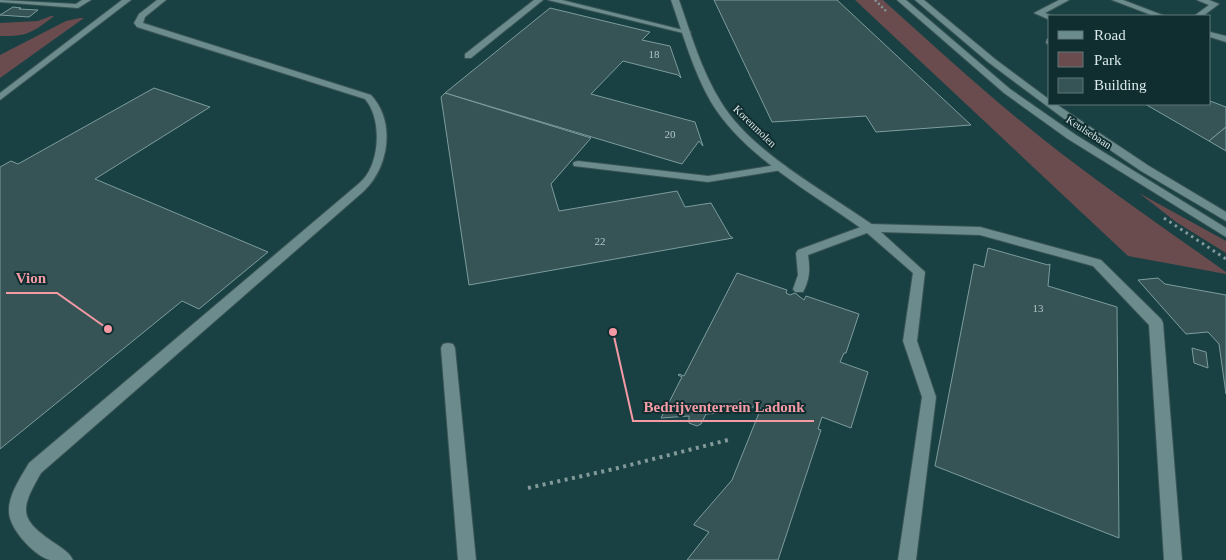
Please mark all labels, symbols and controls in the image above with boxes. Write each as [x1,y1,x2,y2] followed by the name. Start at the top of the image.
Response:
[1048,15,1211,105] legend
[1094,27,1126,43] text: Road
[649,48,660,60] house number: 18
[1094,52,1122,68] text: Park
[1094,77,1147,93] text: Building
[731,103,779,150] street label: Korenmolen
[1064,113,1114,151] street label: Keulsebaan
[665,128,676,140] house number: 20
[595,235,606,247] house number: 22
[6,263,57,293] callout: Vion
[16,270,47,286] text: Vion
[1033,302,1044,314] house number: 13
[633,391,814,421] callout: Bedrijventerrein Ladonk
[644,399,805,415] text: Bedrijventerrein Ladonk

